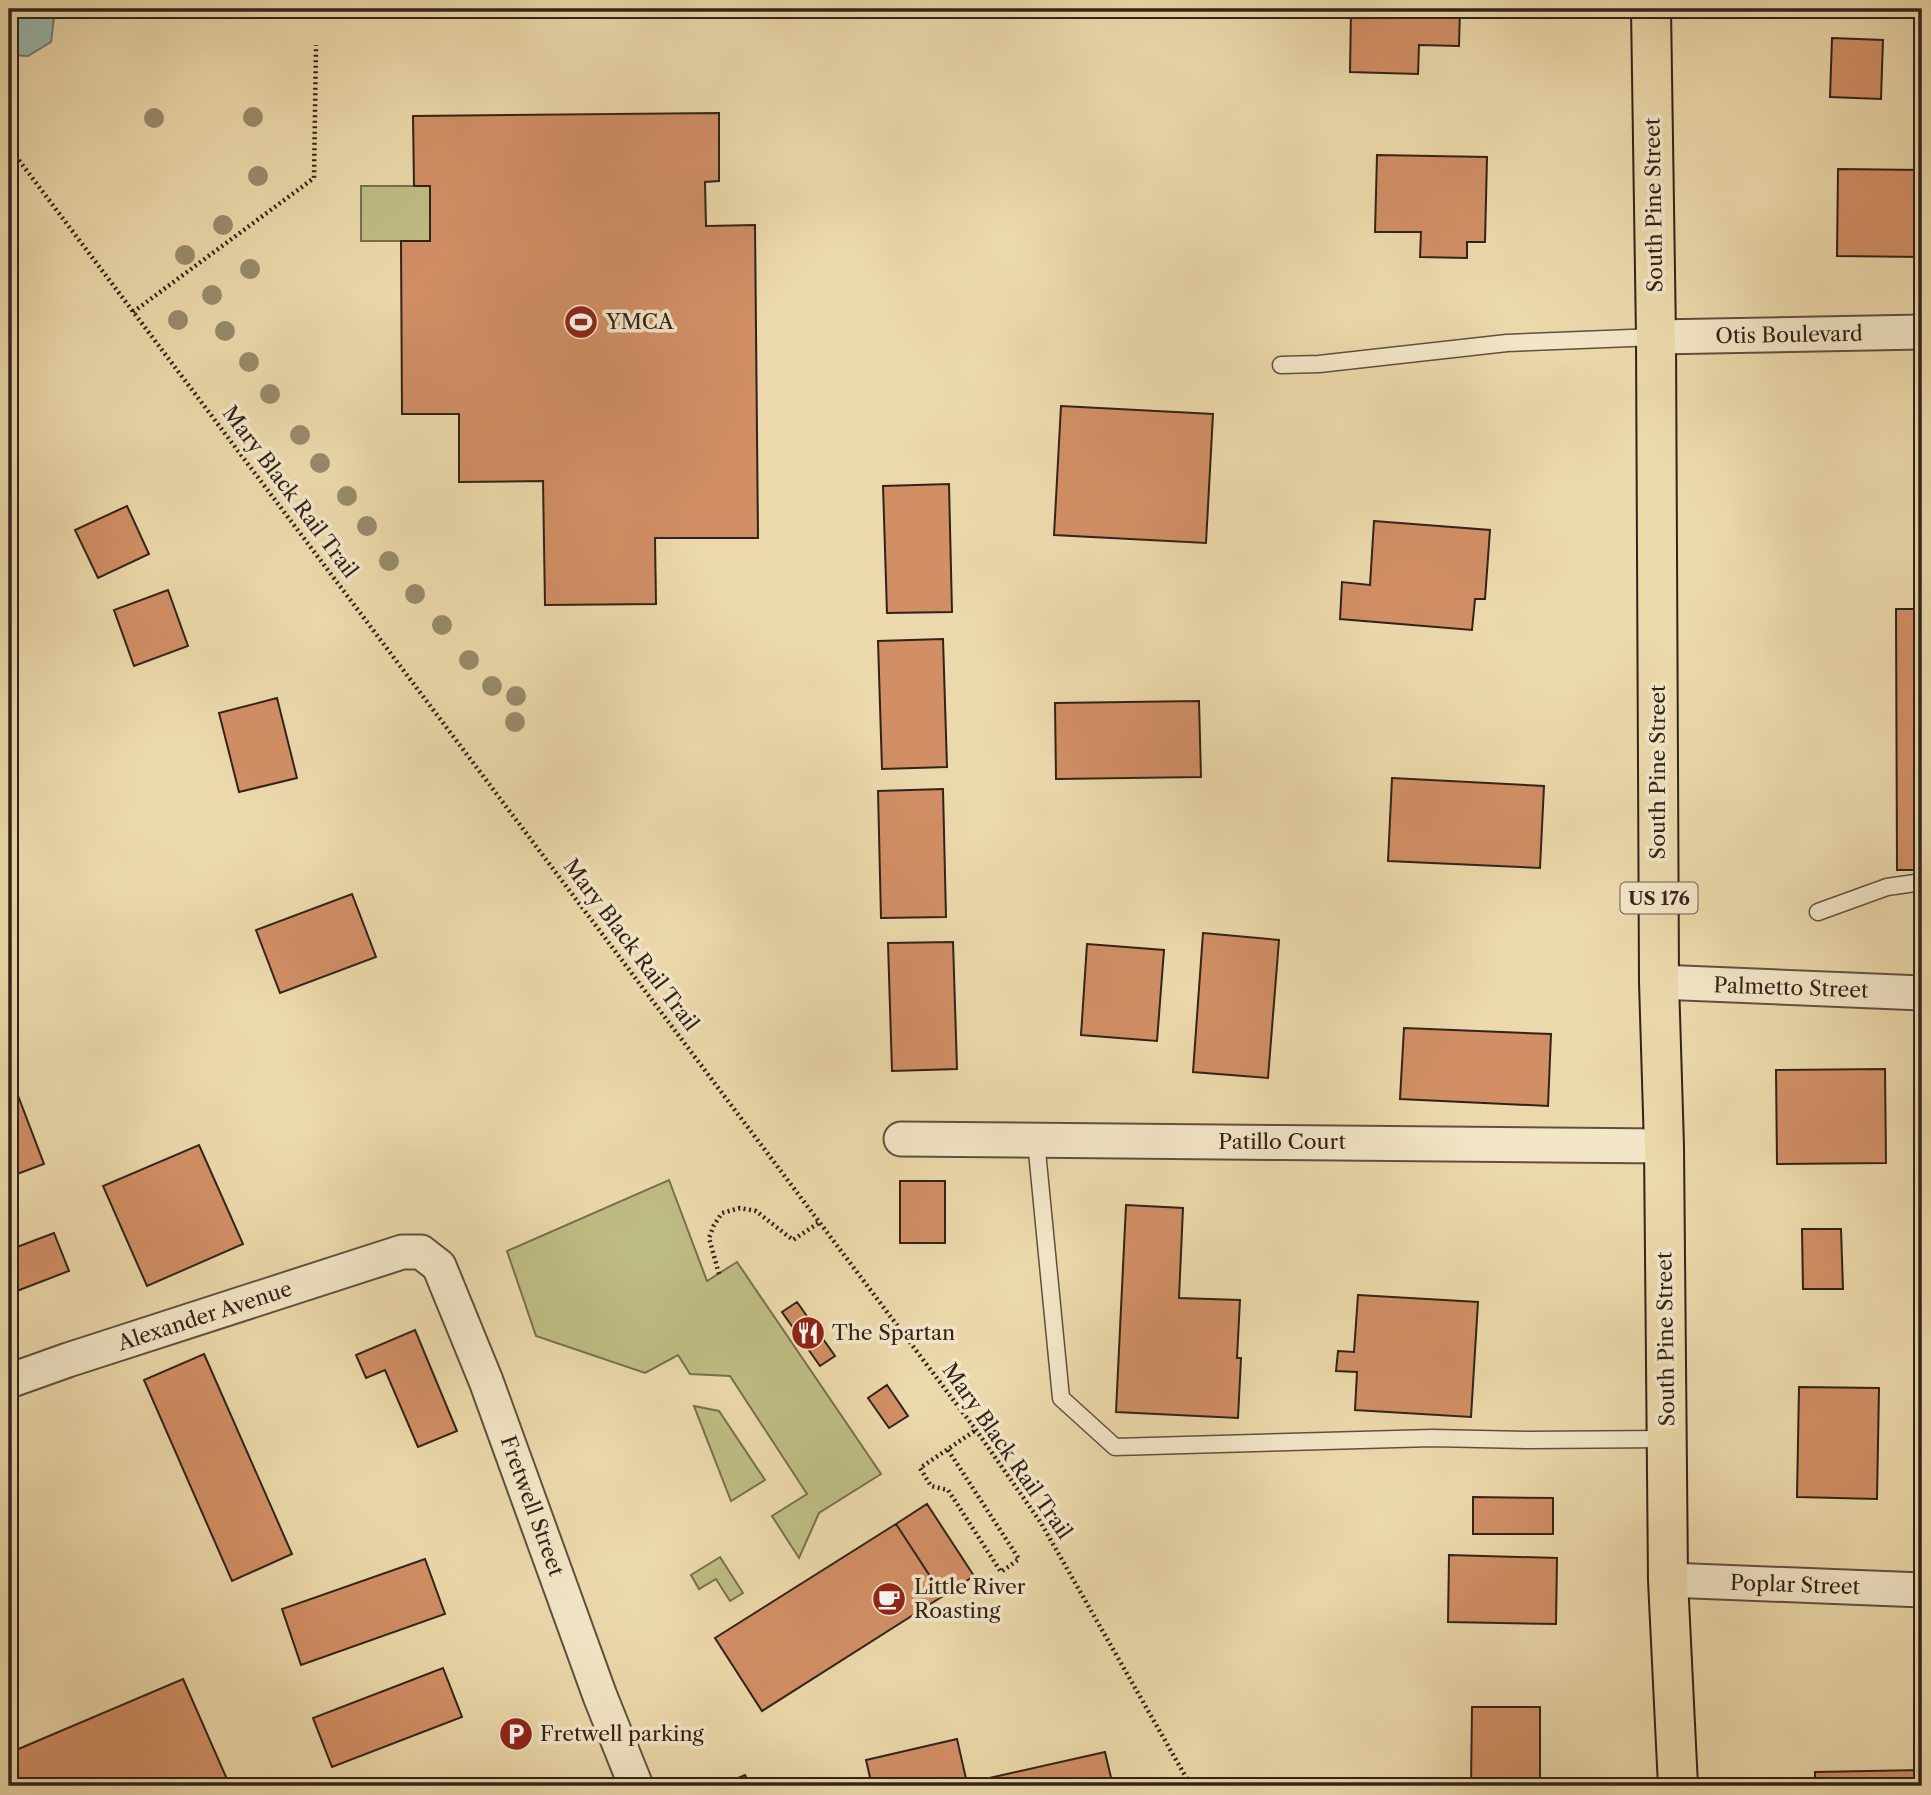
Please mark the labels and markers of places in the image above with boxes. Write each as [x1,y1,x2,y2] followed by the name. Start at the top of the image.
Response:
[562,303,600,341] sports icon: YMCA
[605,309,674,334] place label: YMCA
[789,1314,827,1352] restaurant icon: The Spartan
[832,1320,955,1345] place label: The Spartan
[914,1574,1026,1623] place label: Little River Roasting
[870,1580,908,1618] cafe icon: Little River Roasting
[497,1715,535,1753] parking icon: Fretwell parking
[540,1721,705,1746] place label: Fretwell parking

